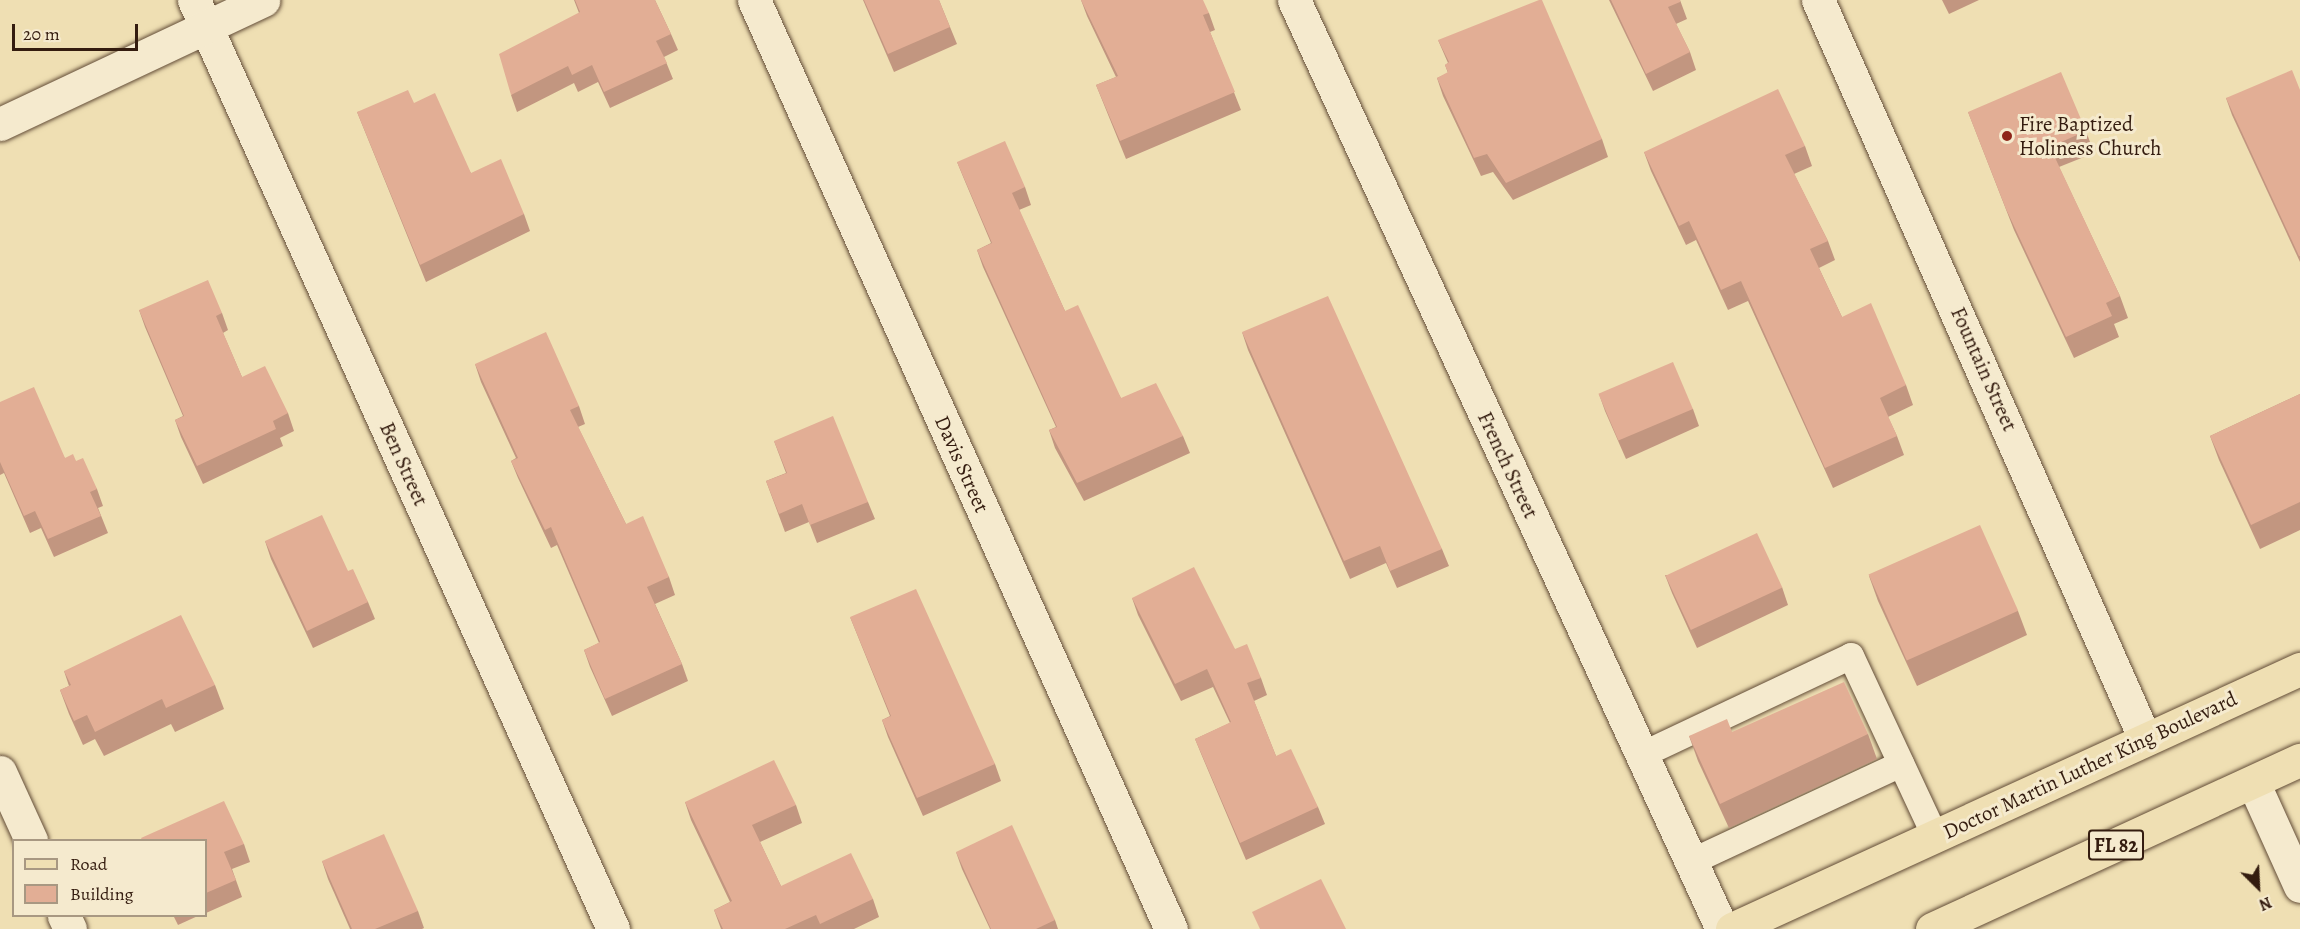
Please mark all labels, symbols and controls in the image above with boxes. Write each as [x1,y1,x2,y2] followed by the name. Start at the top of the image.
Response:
[15,12,141,50] scale bar
[23,22,60,46] text: 20 m
[2019,111,2162,161] place label: Fire Baptized Holiness Church
[2000,129,2014,143] marker: Fire Baptized Holiness Church
[1945,303,2023,435] street label: Fountain Street
[1472,408,1544,522] street label: French Street
[929,412,995,516] street label: Davis Street
[374,418,434,510] street label: Ben Street
[1939,686,2241,844] street label: Doctor Martin Luther King Boulevard
[2088,828,2144,862] road number: FL 82
[12,839,207,917] legend
[70,852,107,876] text: Road
[2228,857,2288,917] north arrow
[70,882,134,906] text: Building
[2256,891,2275,916] text: N

